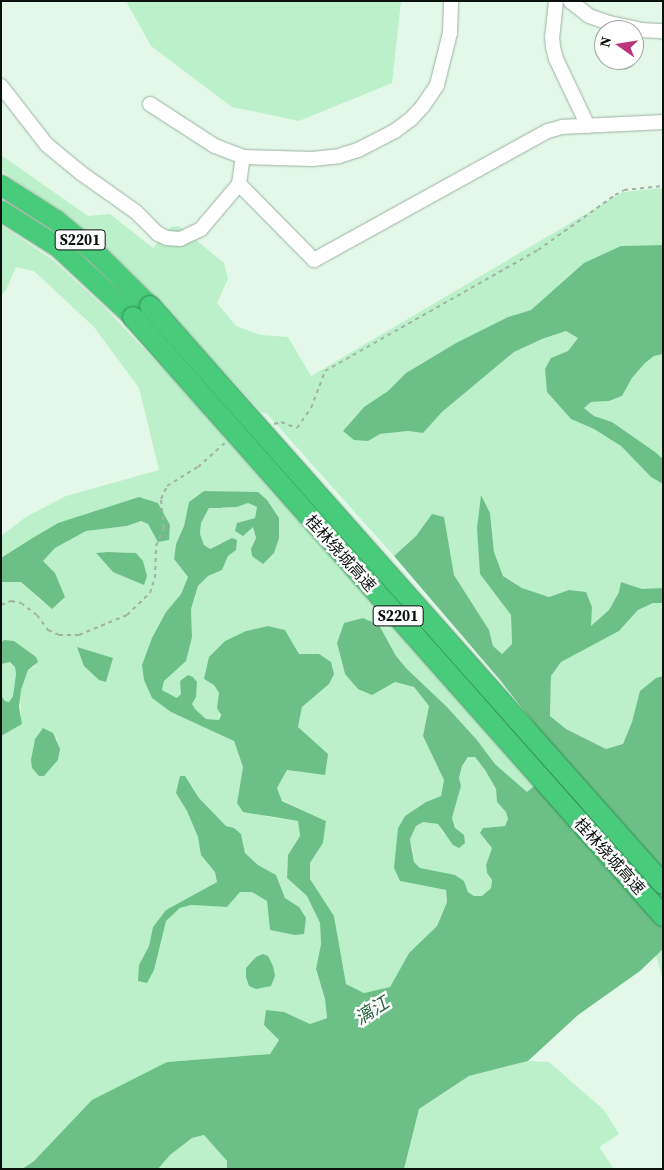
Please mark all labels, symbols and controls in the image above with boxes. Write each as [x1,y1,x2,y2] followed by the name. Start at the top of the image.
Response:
[594,20,644,70] north arrow
[594,35,616,49] text: N
[54,228,106,252] road number: S2201
[302,511,380,595] street label: 桂林绕城高速
[372,604,424,628] road number: S2201
[571,814,649,898] street label: 桂林绕城高速
[351,992,393,1030] water label: 漓江

